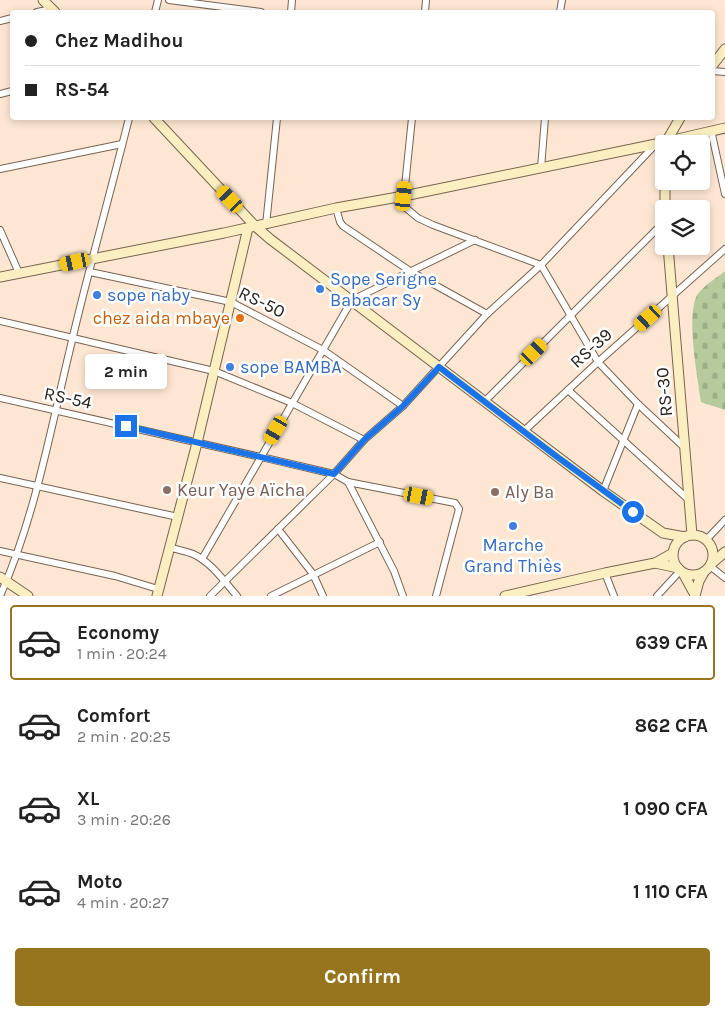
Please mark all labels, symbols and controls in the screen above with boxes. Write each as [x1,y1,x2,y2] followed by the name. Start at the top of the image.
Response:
[55,30,183,52] text: Chez Madihou
[55,79,109,101] text: RS-54
[655,135,710,255] map controls
[655,135,710,190] button: locate
[394,180,413,212] car
[214,183,245,215] car
[655,200,710,255] button: layers
[58,252,91,272] car
[330,268,437,311] place label: Sope Serigne Babacar Sy
[235,281,289,323] street label: RS-50
[314,283,326,295] marker: Sope Serigne Babacar Sy
[107,284,191,306] place label: sope naby
[91,289,103,301] marker: sope naby
[631,302,664,334] car
[93,307,230,329] place label: chez aida mbaye
[234,312,246,324] marker: chez aida mbaye
[565,323,617,373] street label: RS-39
[518,336,549,368] car
[85,354,167,388] callout: 2 min
[240,356,342,378] place label: sope BAMBA
[224,361,236,373] marker: sope BAMBA
[104,362,148,381] text: 2 min
[651,366,677,418] street label: RS-30
[42,382,94,414] street label: RS-54
[262,413,289,447] car
[115,415,137,437] route end
[177,479,305,501] place label: Keur Yaye Aïcha
[505,481,554,503] place label: Aly Ba
[161,484,173,496] marker: Keur Yaye Aïcha
[402,486,435,506] car
[489,486,501,498] marker: Aly Ba
[622,501,644,523] route start
[507,520,519,532] marker: Marche Grand Thiès
[464,534,562,577] place label: Marche Grand Thiès
[17,620,62,665] icon: car
[77,622,159,644] text: Economy
[635,632,708,654] text: 639 CFA
[77,644,167,663] text: 1 min · 20:24
[17,703,62,748] icon: car
[77,705,151,727] text: Comfort
[635,715,708,737] text: 862 CFA
[77,727,171,746] text: 2 min · 20:25
[17,786,62,831] icon: car
[77,788,99,810] text: XL
[623,798,708,820] text: 1 090 CFA
[77,810,171,829] text: 3 min · 20:26
[17,869,62,914] icon: car
[77,871,123,893] text: Moto
[633,881,708,903] text: 1 110 CFA
[77,893,169,912] text: 4 min · 20:27
[15,948,710,1006] button: Confirm

